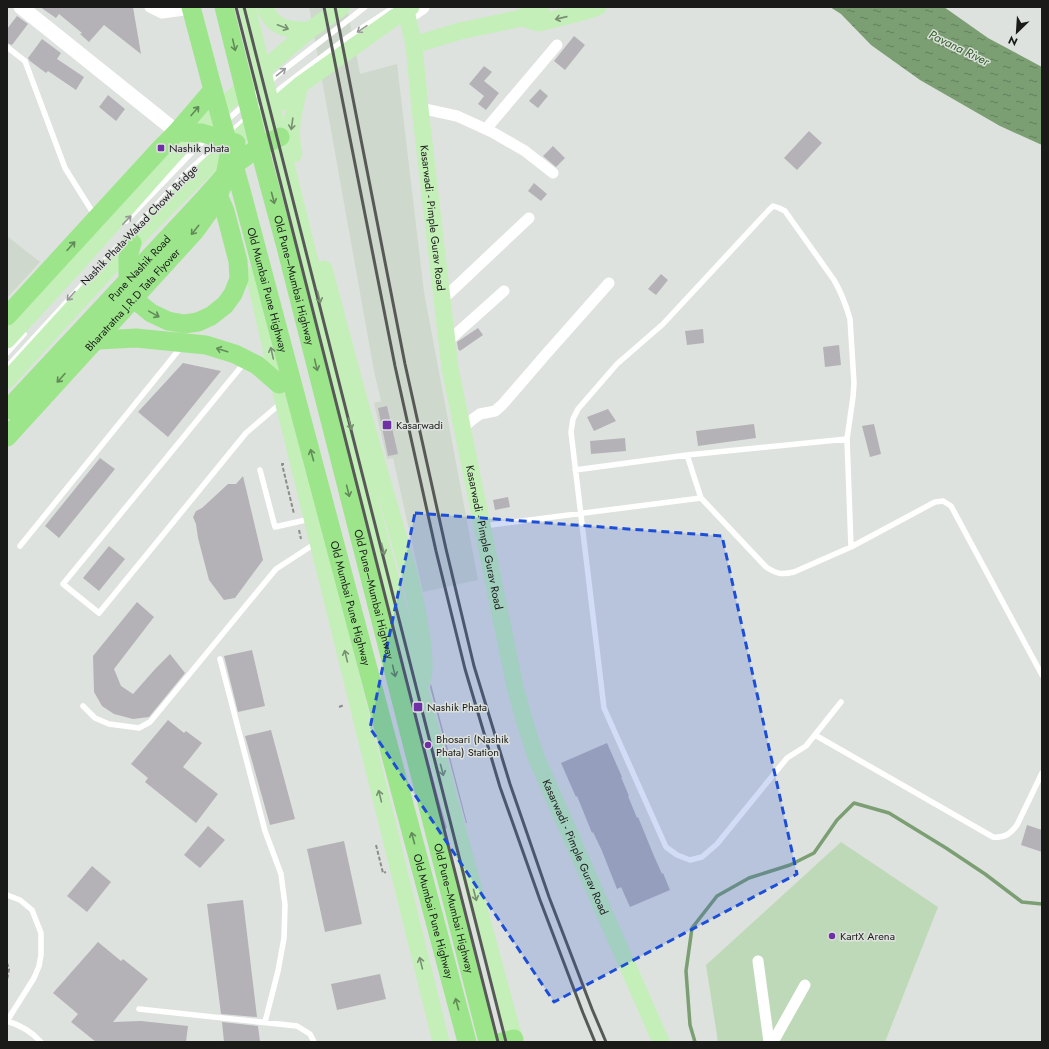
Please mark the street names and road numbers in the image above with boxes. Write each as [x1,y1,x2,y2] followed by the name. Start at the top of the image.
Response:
[416,144,449,292] street label: Kasarwadi - Pimple Gurav Road
[77,161,202,289] street label: Nashik Phata-Wakad Chowk Bridge
[270,213,319,347] street label: Old Pune–Mumbai Highway
[243,226,292,354] street label: Old Mumbai Pune Highway
[104,232,174,305] street label: Pune Nashik Road
[81,244,184,355] street label: Bharatratna J.R.D Tata Flyover
[462,464,507,611] street label: Kasarwadi - Pimple Gurav Road
[350,527,398,661] street label: Old Pune–Mumbai Highway
[326,539,375,667] street label: Old Mumbai Pune Highway
[539,777,612,917] street label: Kasarwadi - Pimple Gurav Road
[430,841,478,975] street label: Old Pune–Mumbai Highway
[409,852,458,981] street label: Old Mumbai Pune Highway

